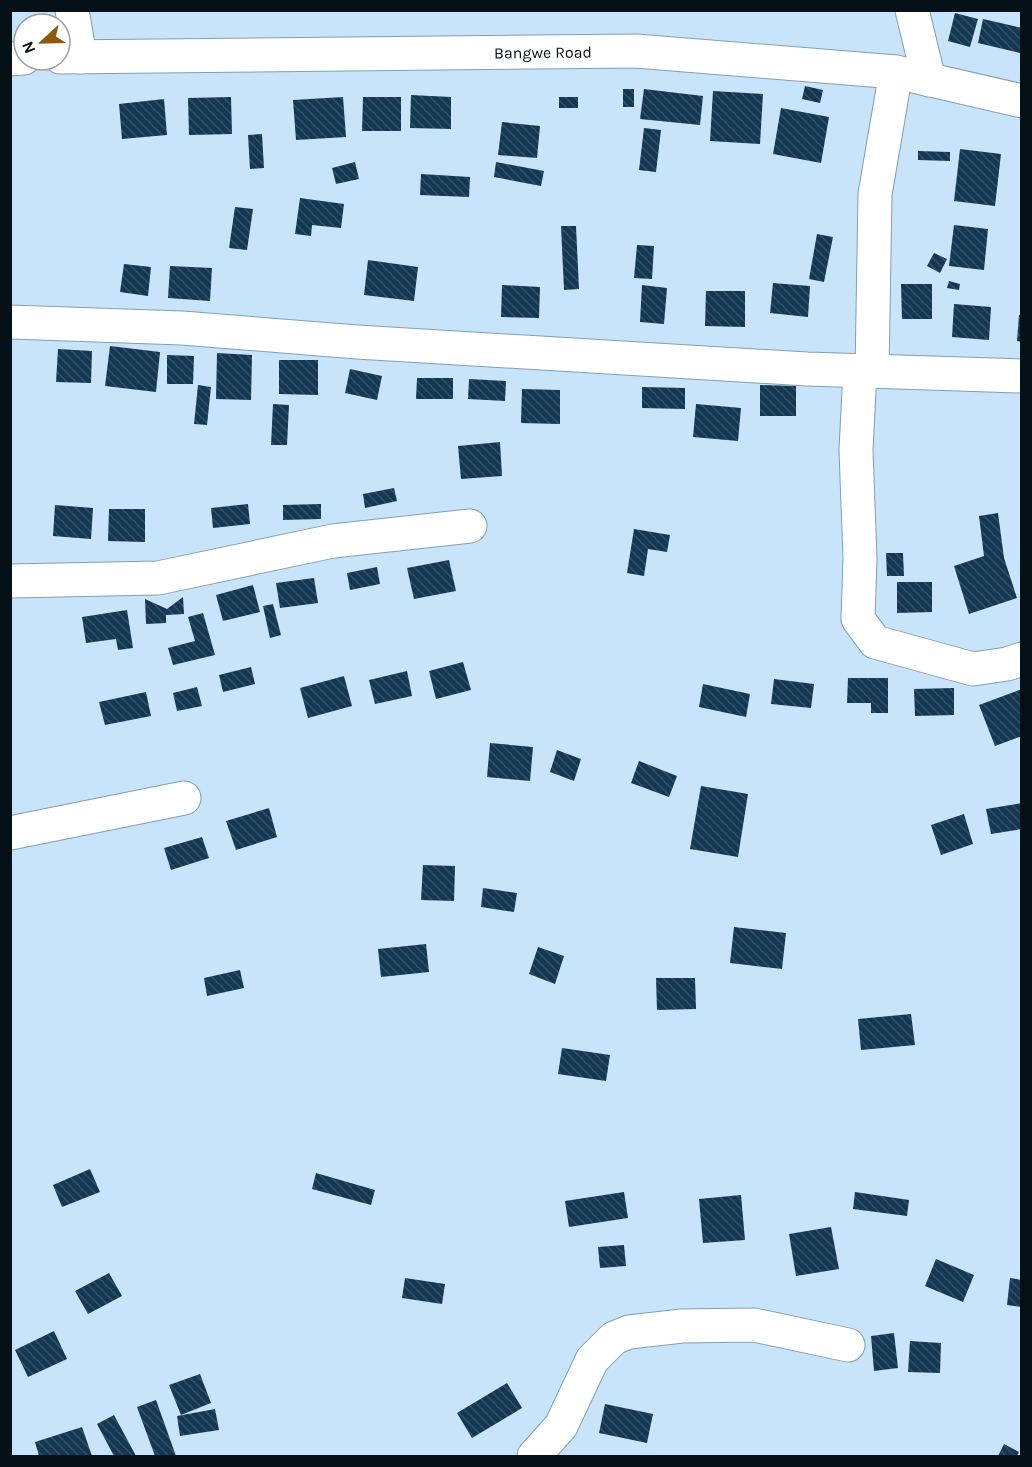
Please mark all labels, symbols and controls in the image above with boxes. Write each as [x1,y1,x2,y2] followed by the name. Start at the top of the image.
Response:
[12,12,72,72] north arrow
[18,39,40,56] text: N
[494,42,592,62] street label: Bangwe Road

